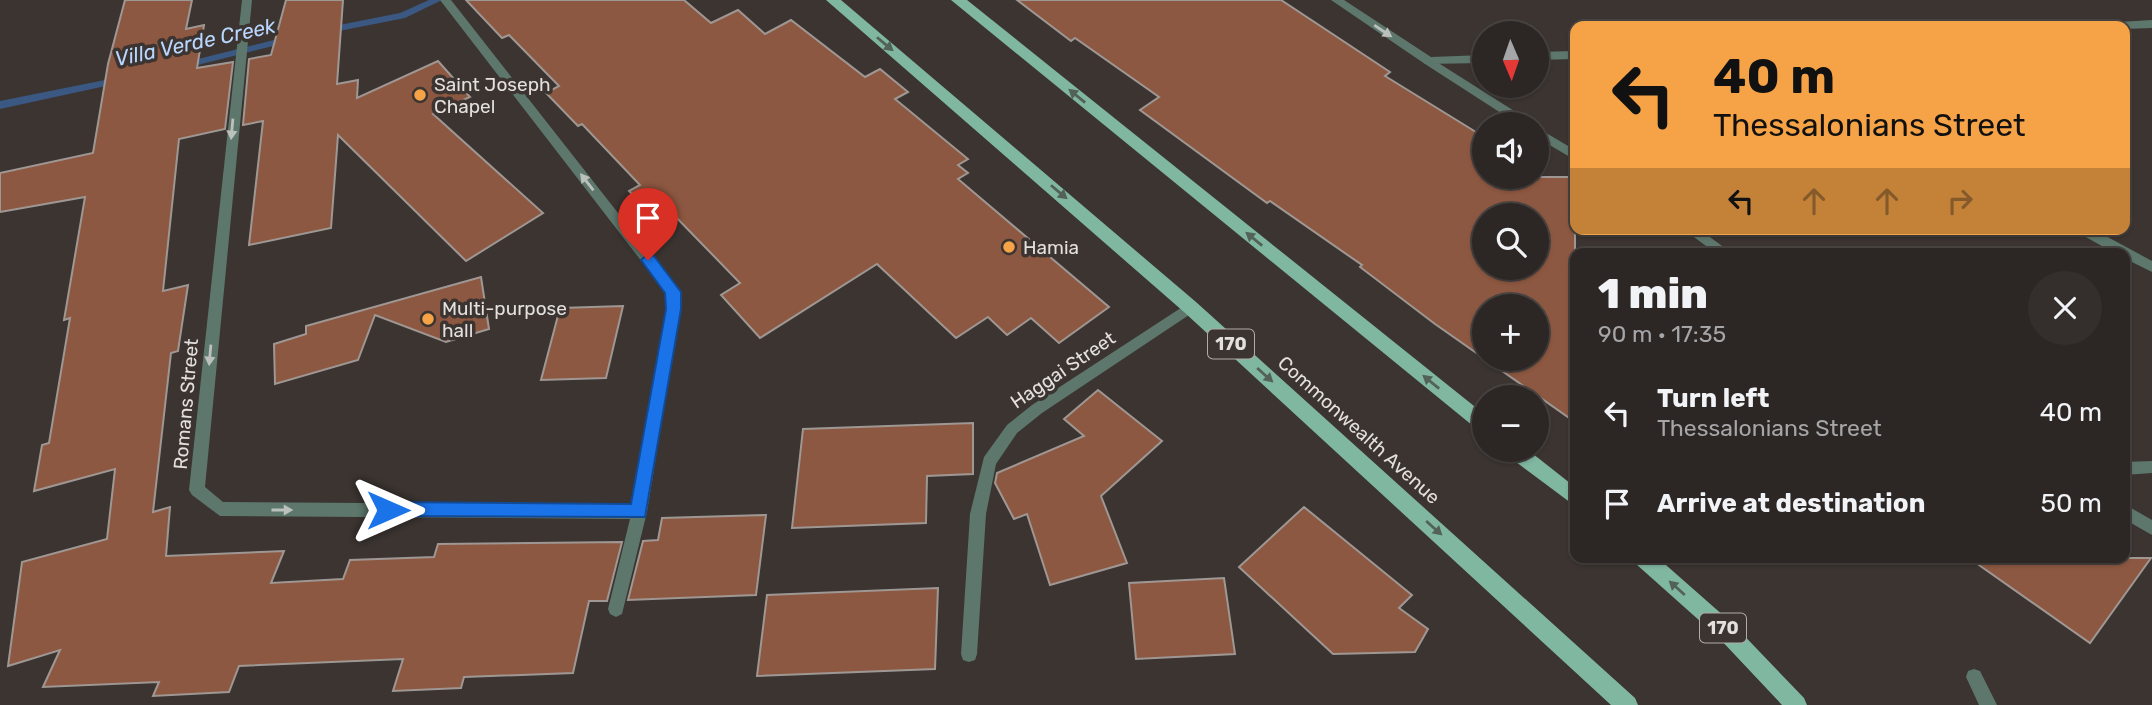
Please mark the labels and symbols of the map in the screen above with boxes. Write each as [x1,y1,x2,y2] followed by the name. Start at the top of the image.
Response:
[112,13,279,71] water label: Villa Verde Creek
[1472,21,1549,98] north arrow
[1373,24,1392,37] one-way arrow
[877,36,894,51] one-way arrow
[434,73,551,118] place label: Saint Joseph Chapel
[412,87,428,103] marker: Saint Joseph Chapel
[1068,89,1085,104] one-way arrow
[226,118,237,140] one-way arrow
[581,173,595,191] one-way arrow
[1050,184,1067,199] one-way arrow
[618,188,678,260] pin
[1245,232,1262,247] one-way arrow
[1023,236,1079,259] place label: Hamia
[1001,239,1017,255] marker: Hamia
[442,297,567,342] place label: Multi-purpose hall
[420,311,436,327] marker: Multi-purpose hall
[1006,326,1120,413] street label: Haggai Street
[1208,330,1254,358] road number: 170
[169,337,203,470] street label: Romans Street
[205,345,216,367] one-way arrow
[1273,351,1445,509] street label: Commonwealth Avenue
[1256,367,1273,383] one-way arrow
[1422,374,1440,389] one-way arrow
[351,473,425,547] position arrow
[272,504,294,516] one-way arrow
[1425,520,1442,536] one-way arrow
[1668,580,1686,596] one-way arrow
[1700,614,1746,642] road number: 170

